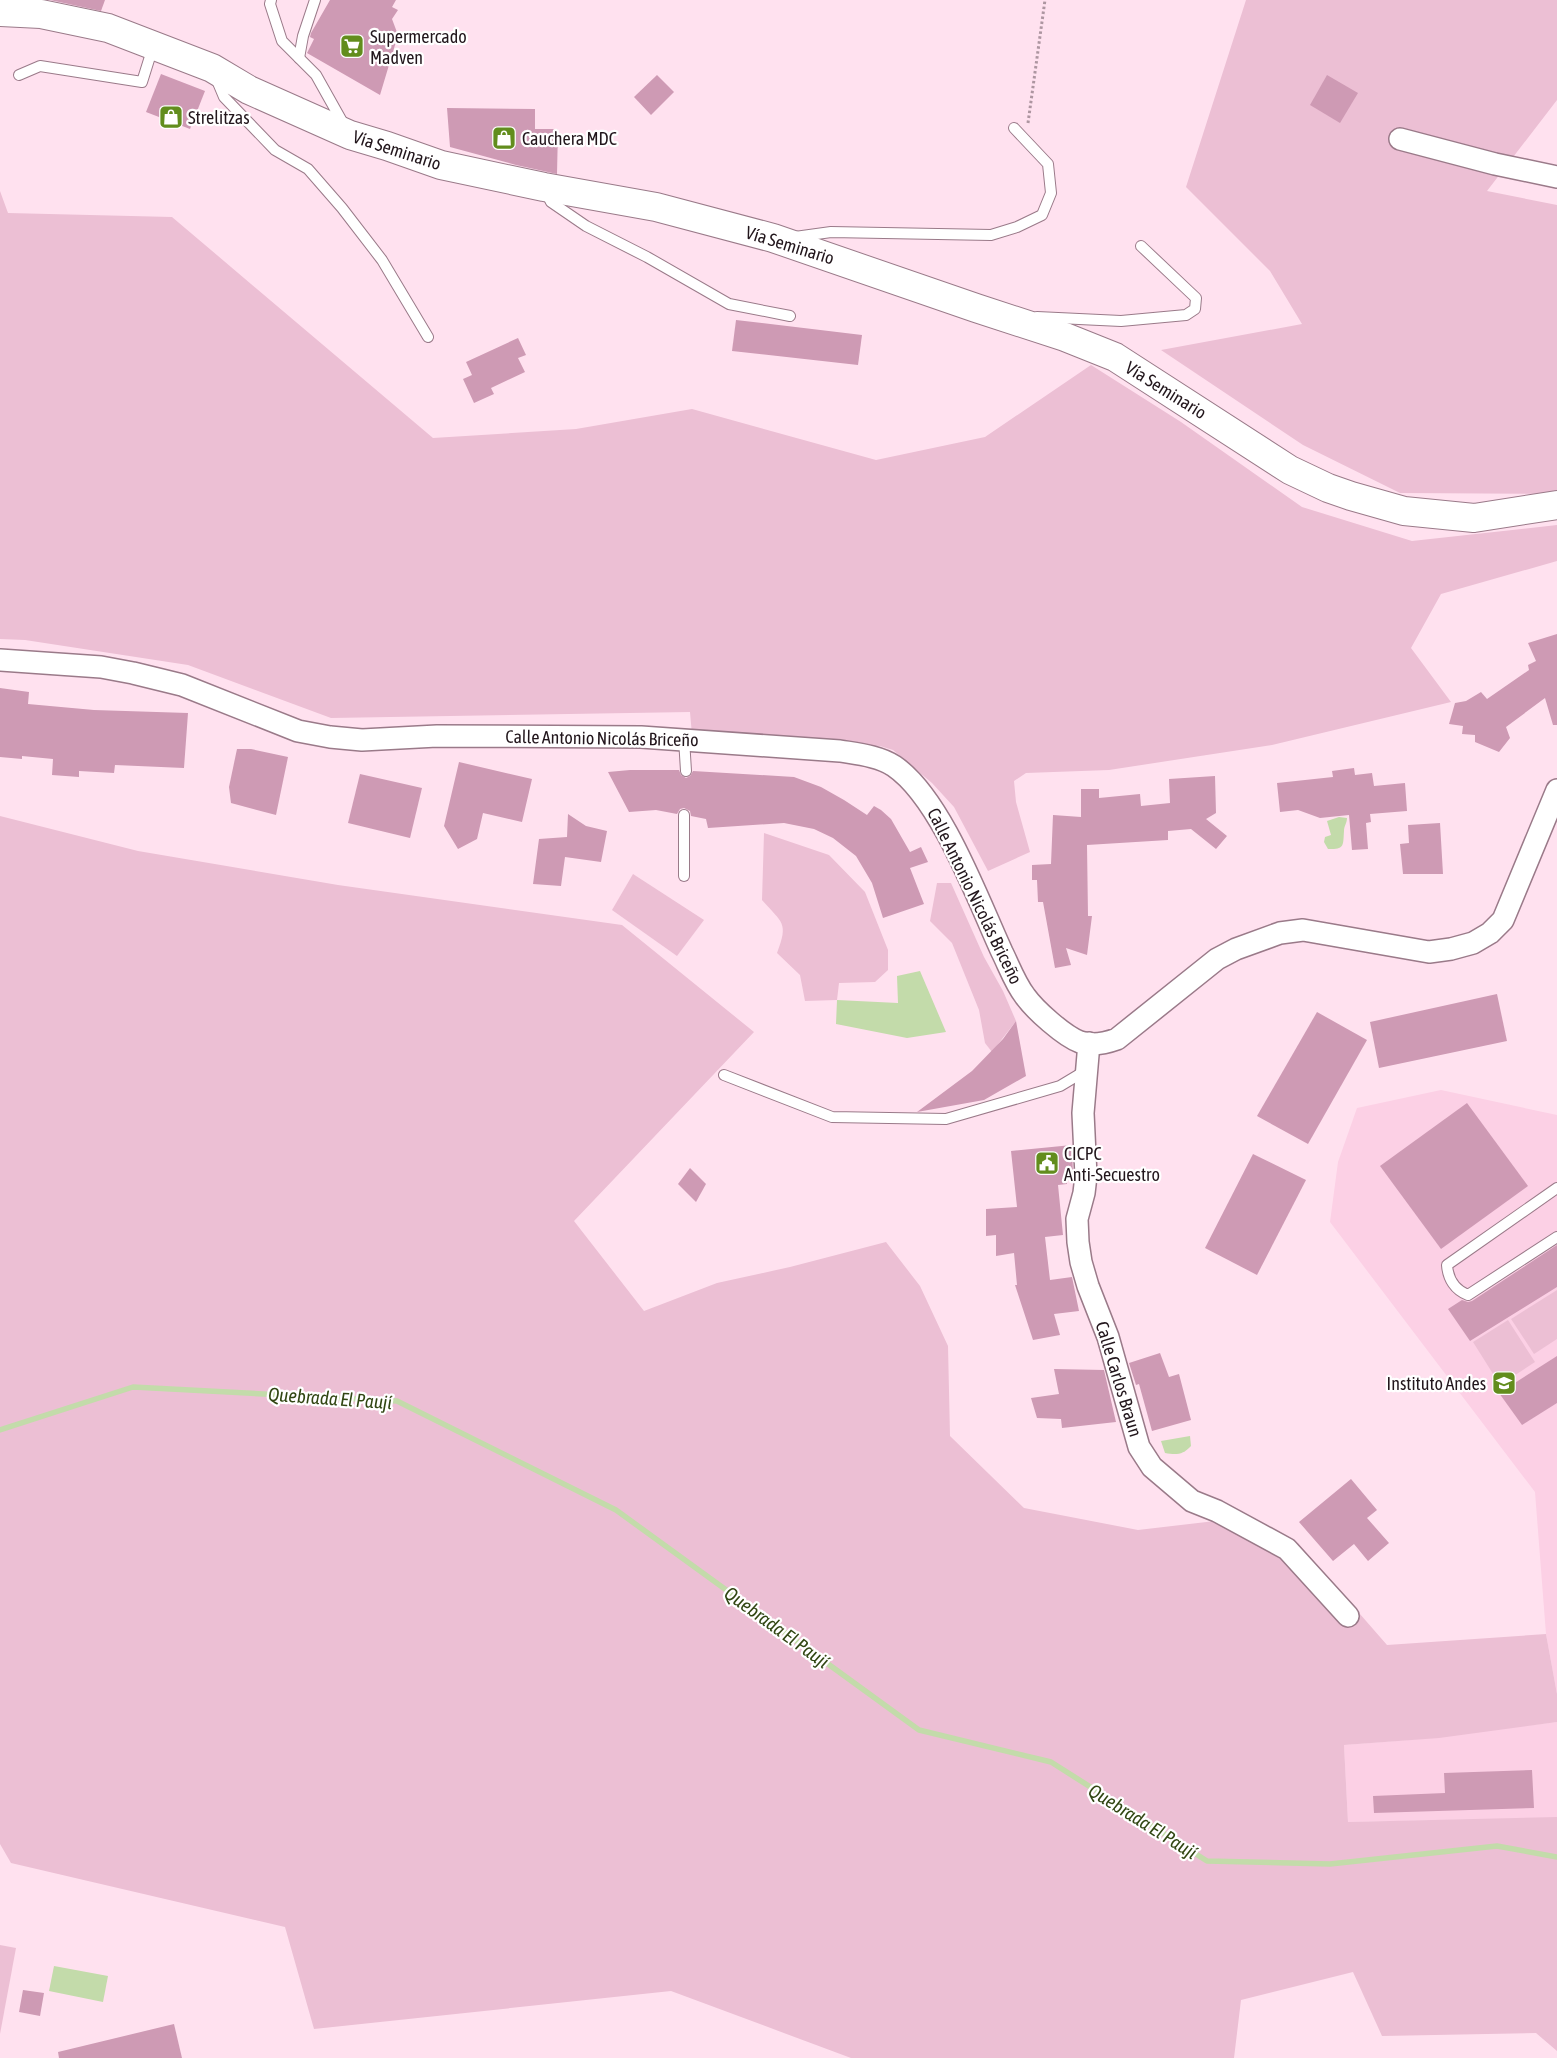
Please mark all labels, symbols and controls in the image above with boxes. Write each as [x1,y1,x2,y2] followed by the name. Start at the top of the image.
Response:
[370,26,467,68] place label: Supermercado Madven
[339,33,365,59] supermarket icon: Supermercado Madven
[158,104,184,130] shop icon: Strelitzas
[188,107,250,128] place label: Strelitzas
[491,125,517,151] shop icon: Cauchera MDC
[350,126,444,174] street label: Vía Seminario
[522,128,617,149] place label: Cauchera MDC
[743,222,837,268] street label: Vía Seminario
[1122,357,1210,423] street label: Vía Seminario
[505,726,699,750] street label: Calle Antonio Nicolás Briceño
[923,805,1027,987] street label: Calle Antonio Nicolás Briceño
[1064,1143,1160,1185] place label: CICPC Anti-Secuestro
[1034,1150,1060,1176] public building icon: CICPC Anti-Secuestro
[1092,1319,1146,1439] street label: Calle Carlos Braun
[1491,1370,1517,1396] school or university icon: Instituto Andes
[1387,1373,1486,1394] place label: Instituto Andes
[267,1383,393,1413] water label: Quebrada El Paují
[720,1582,834,1673] water label: Quebrada El Paují
[1085,1779,1202,1863] water label: Quebrada El Paují

